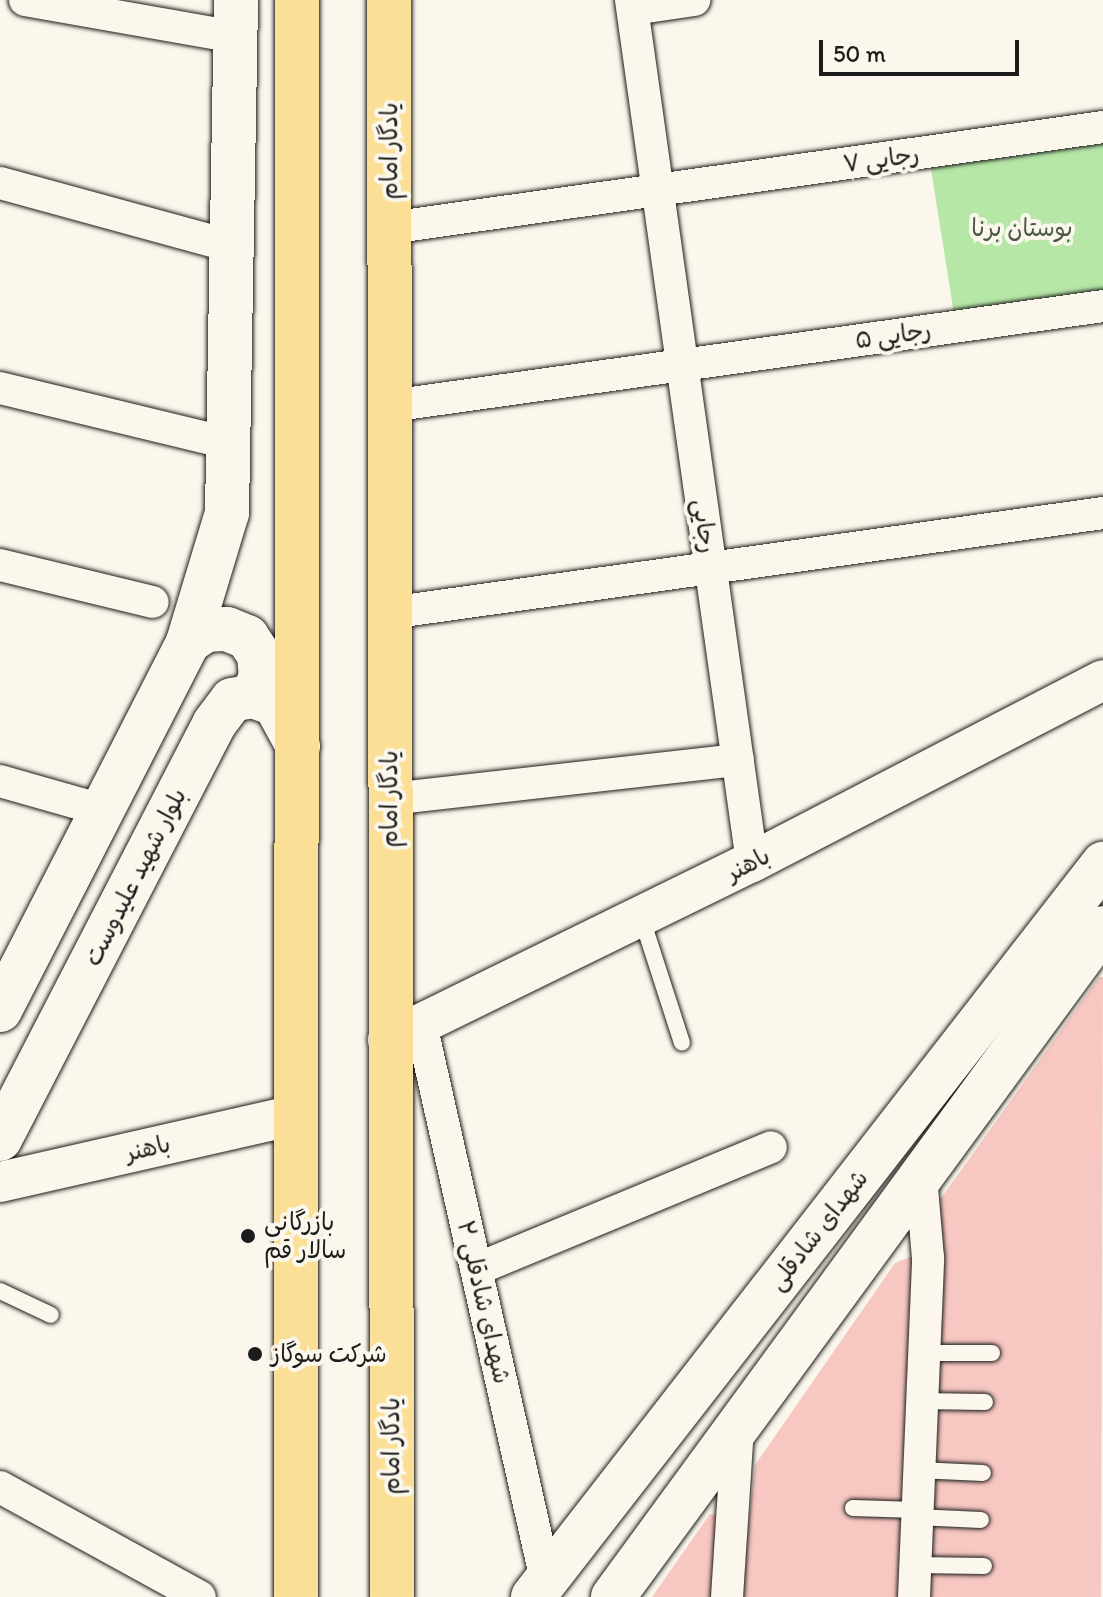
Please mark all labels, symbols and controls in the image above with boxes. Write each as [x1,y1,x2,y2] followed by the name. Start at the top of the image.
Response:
[823,24,1023,74] scale bar
[833,39,886,68] text: 50 m
[375,102,403,200] street label: یادگار امام
[841,139,921,179] street label: رجایی ۷
[971,214,1073,242] park label: بوستان برنا
[853,315,933,355] street label: رجایی ۵
[687,497,723,555] street label: رجایی
[375,750,403,848] street label: یادگار امام
[78,783,192,971] street label: بلوار شهید علیدوست
[721,841,775,887] street label: باهنر
[123,1129,173,1167] street label: باهنر
[762,1164,874,1296] street label: شهدای شادقلی
[264,1208,346,1264] place label: بازرگانی سالار قم
[451,1218,517,1386] street label: شهدای شادقلی ۲
[239,1227,257,1245] marker: بازرگانی سالار قم
[271,1340,387,1368] place label: شرکت سوگاز
[246,1345,264,1363] marker: شرکت سوگاز
[377,1397,405,1495] street label: یادگار امام

